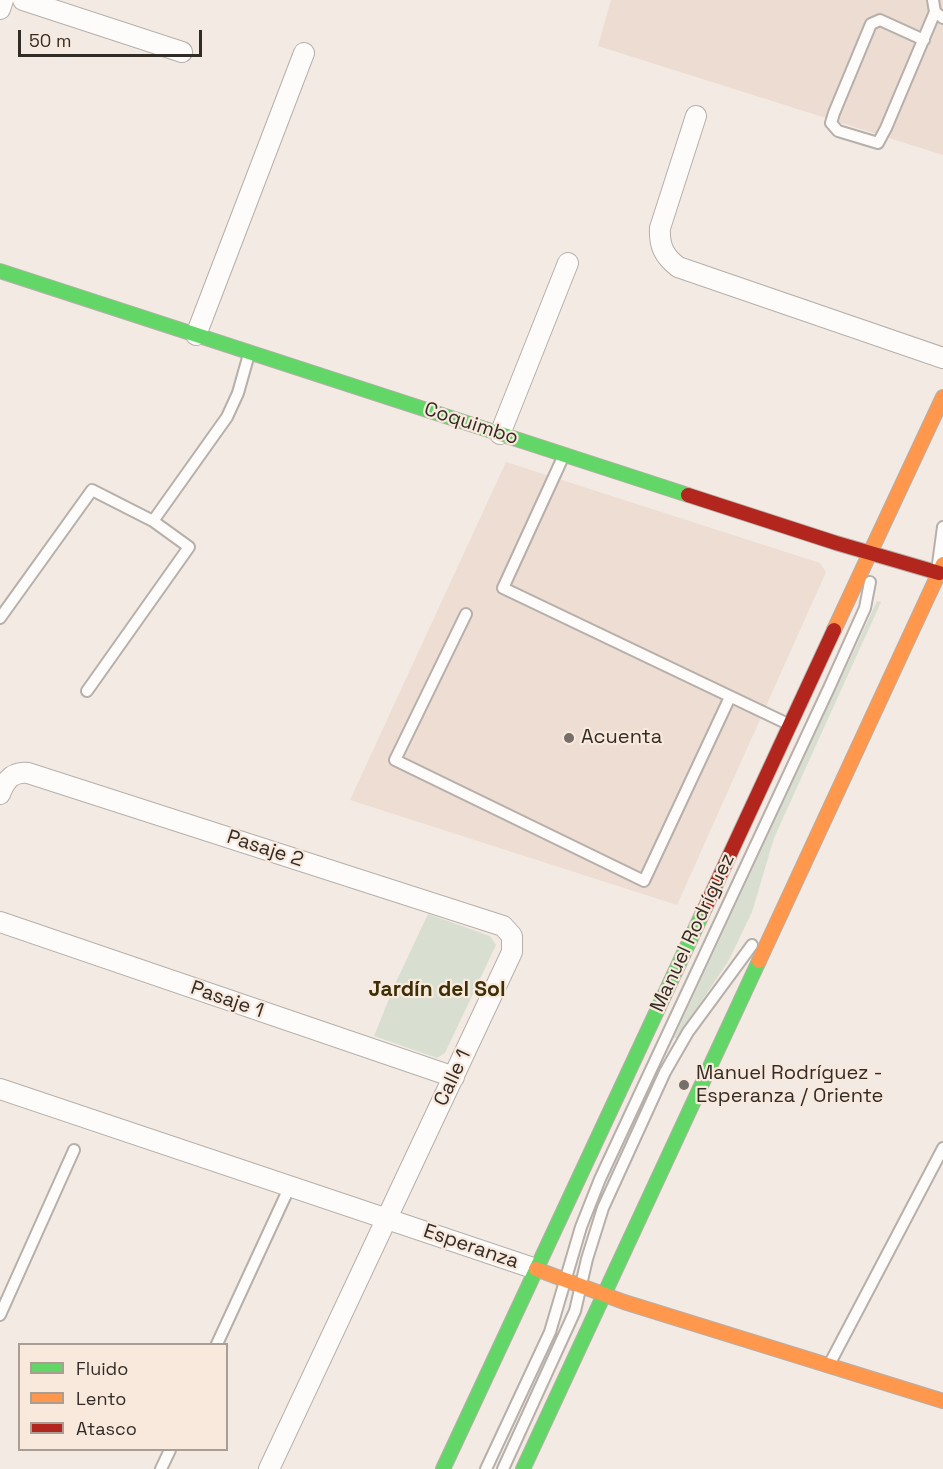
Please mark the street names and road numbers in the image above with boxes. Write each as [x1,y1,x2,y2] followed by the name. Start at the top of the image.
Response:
[421,397,521,451] street label: Coquimbo
[224,825,306,873] street label: Pasaje 2
[646,850,740,1016] street label: Manuel Rodríguez
[187,976,267,1024] street label: Pasaje 1
[430,1046,476,1110] street label: Calle 1
[420,1219,522,1275] street label: Esperanza

